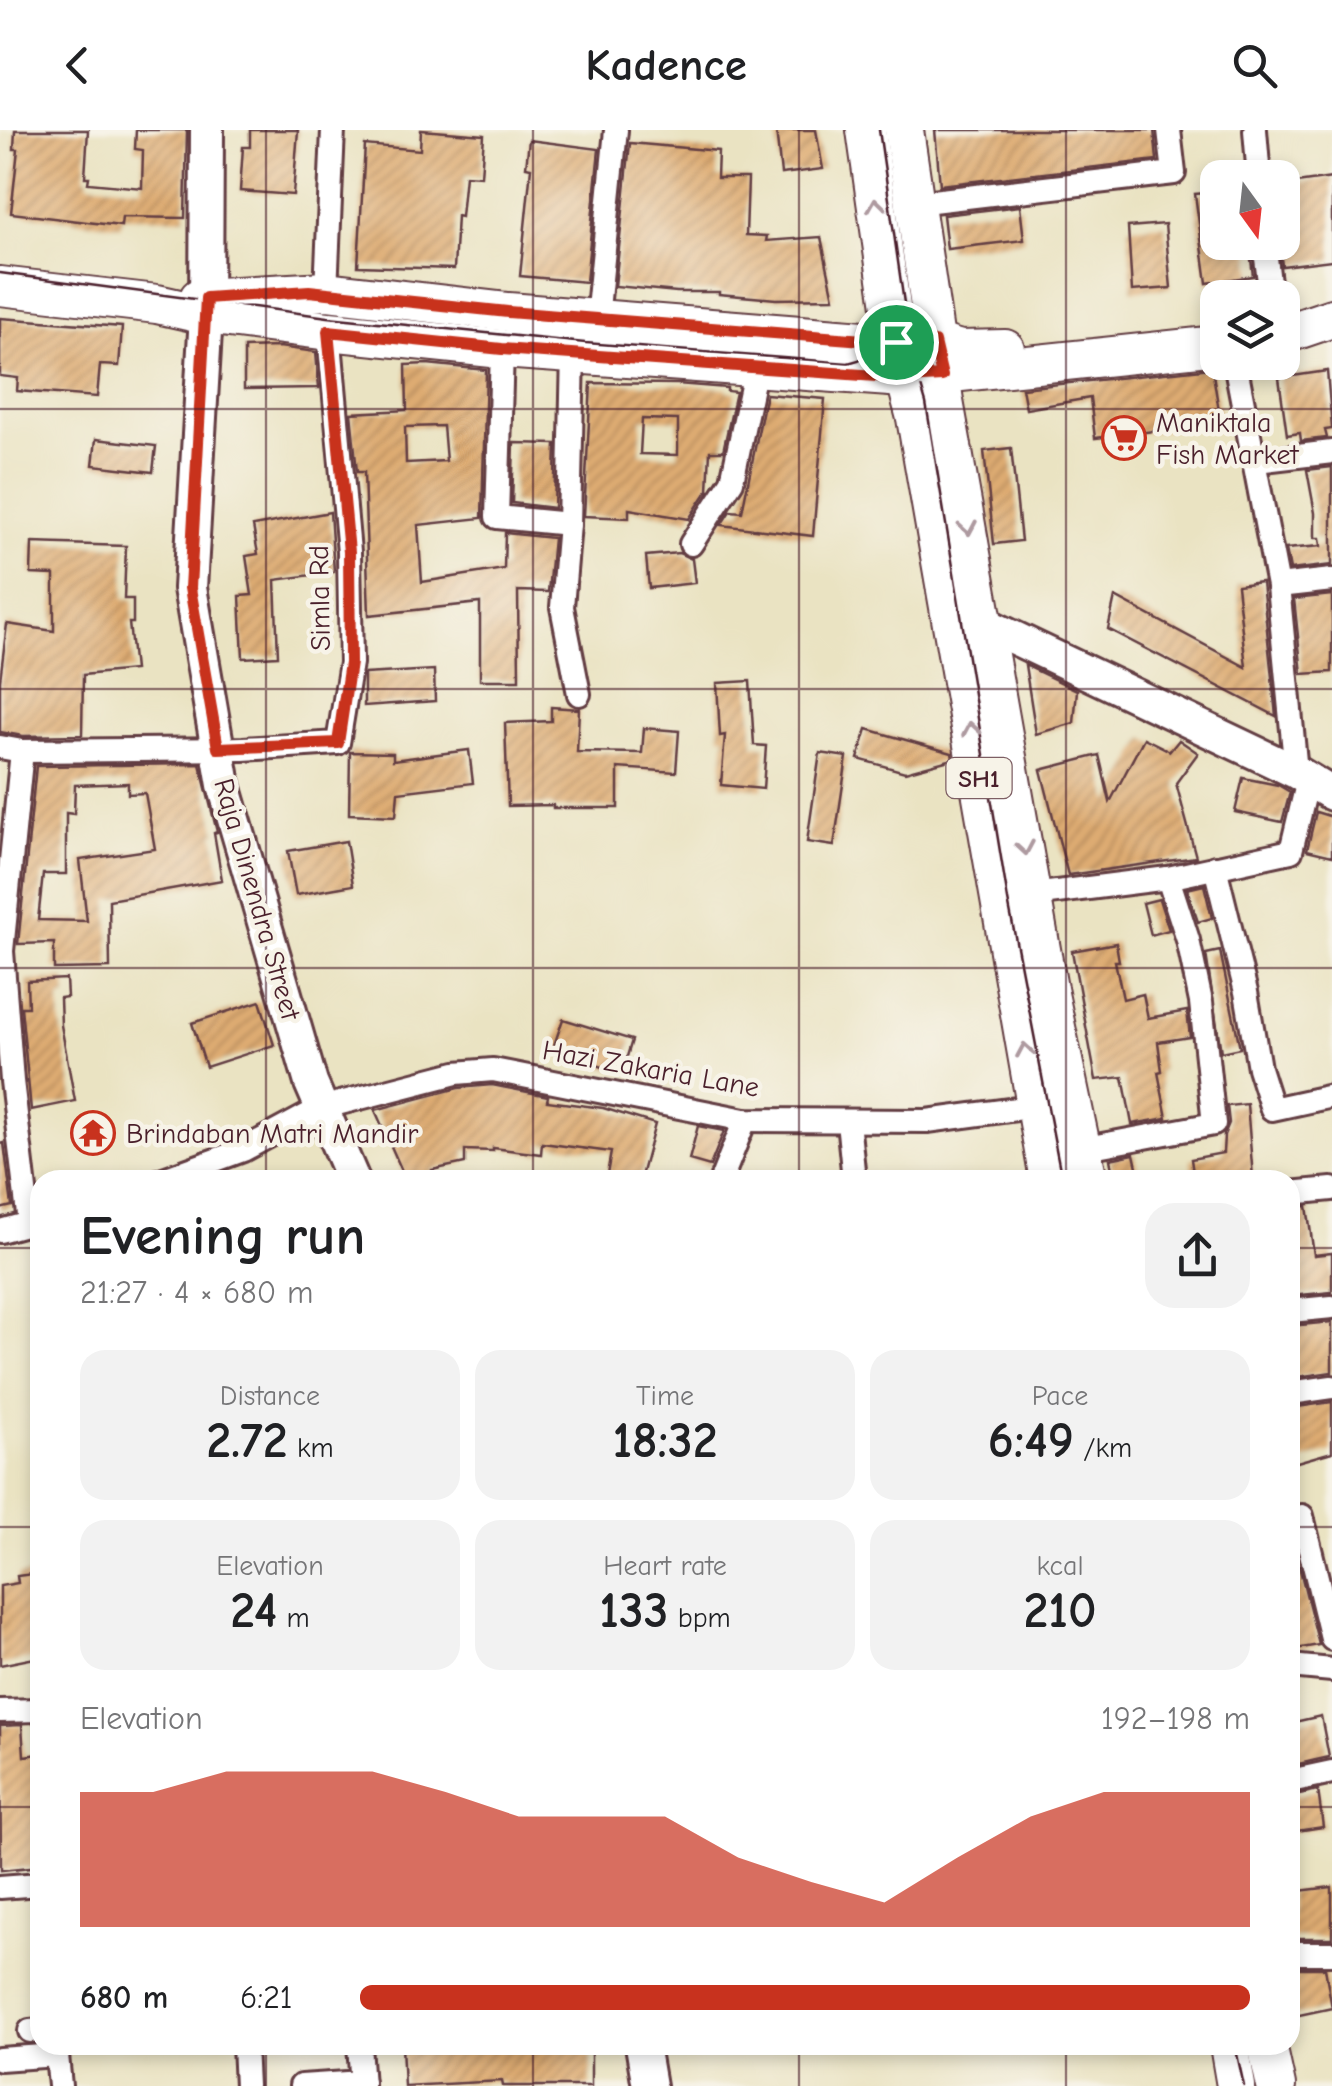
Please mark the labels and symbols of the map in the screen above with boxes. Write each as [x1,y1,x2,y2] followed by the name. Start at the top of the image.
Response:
[1200,160,1300,260] north arrow
[866,197,887,213] one-way arrow
[854,300,939,385] pin
[1156,407,1300,471] place label: Maniktala Fish Market
[1101,415,1147,461] supermarket icon: Maniktala Fish Market
[957,520,978,537] one-way arrow
[303,545,337,651] street label: Simla Rd
[961,721,982,737] one-way arrow
[946,758,1012,798] road number: SH1
[207,775,307,1025] street label: Raja Dinendra Street
[1014,840,1035,857] one-way arrow
[540,1034,762,1104] street label: Hazi Zakaria Lane
[1015,1041,1036,1058] one-way arrow
[70,1110,116,1156] temple icon: Brindaban Matri Mandir
[126,1118,418,1150] place label: Brindaban Matri Mandir

